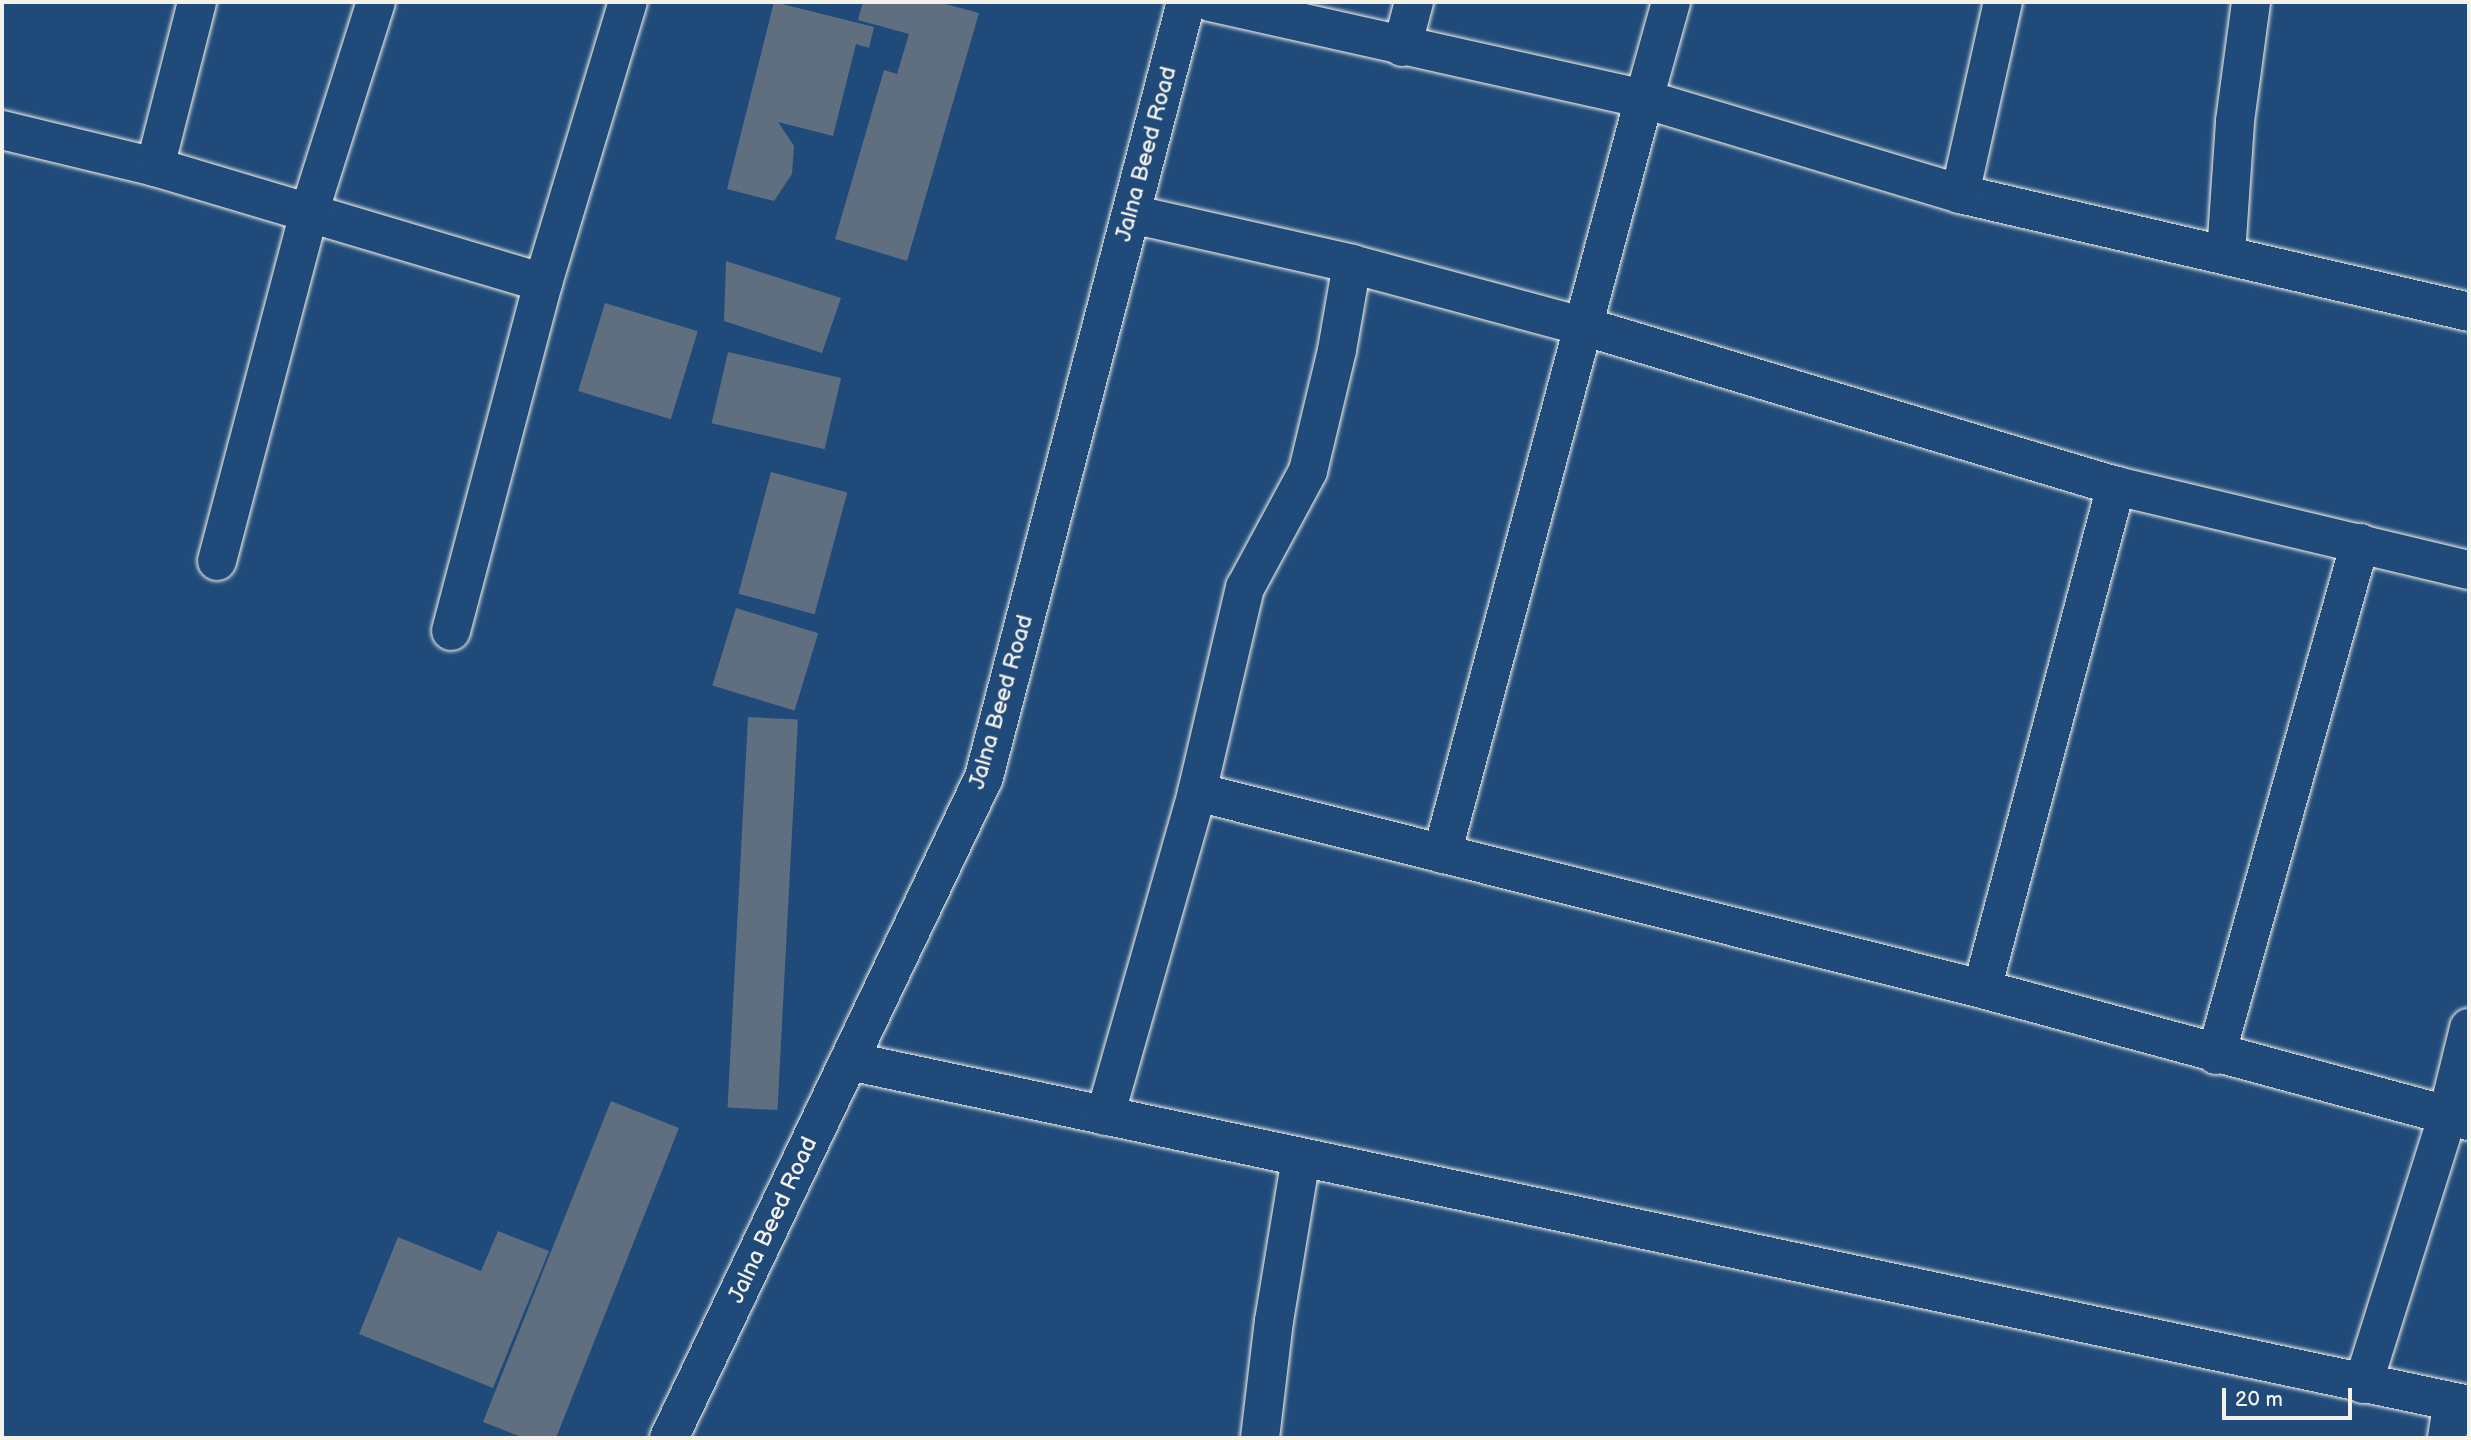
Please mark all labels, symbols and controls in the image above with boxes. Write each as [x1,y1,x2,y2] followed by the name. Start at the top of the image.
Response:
[1109,64,1183,244] street label: Jalna Beed Road
[963,612,1039,792] street label: Jalna Beed Road
[722,1133,824,1307] street label: Jalna Beed Road
[2226,1374,2356,1418] scale bar
[2235,1387,2283,1412] text: 20 m

